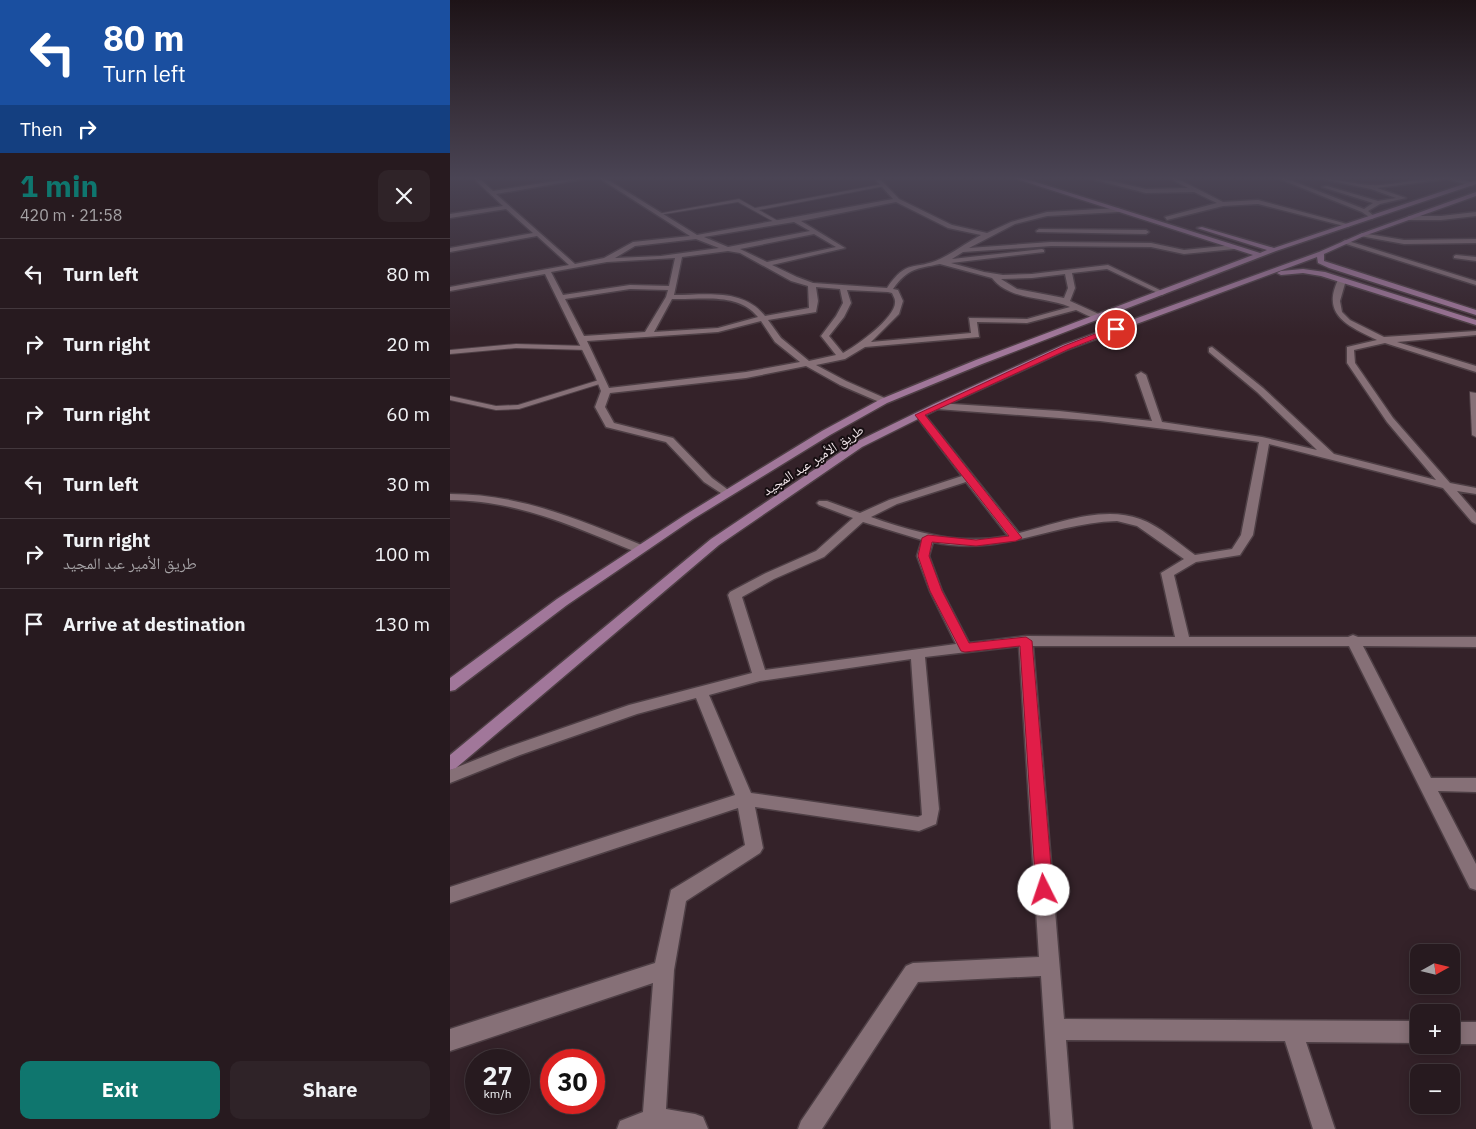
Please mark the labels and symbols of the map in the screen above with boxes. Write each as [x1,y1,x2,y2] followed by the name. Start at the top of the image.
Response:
[1095,308,1137,350] pin
[759,421,868,500] street label: طريق الأمير عبد المجيد
[1017,863,1069,915] position arrow
[1410,944,1460,994] north arrow
[540,1049,605,1114] speed limit sign: 30

